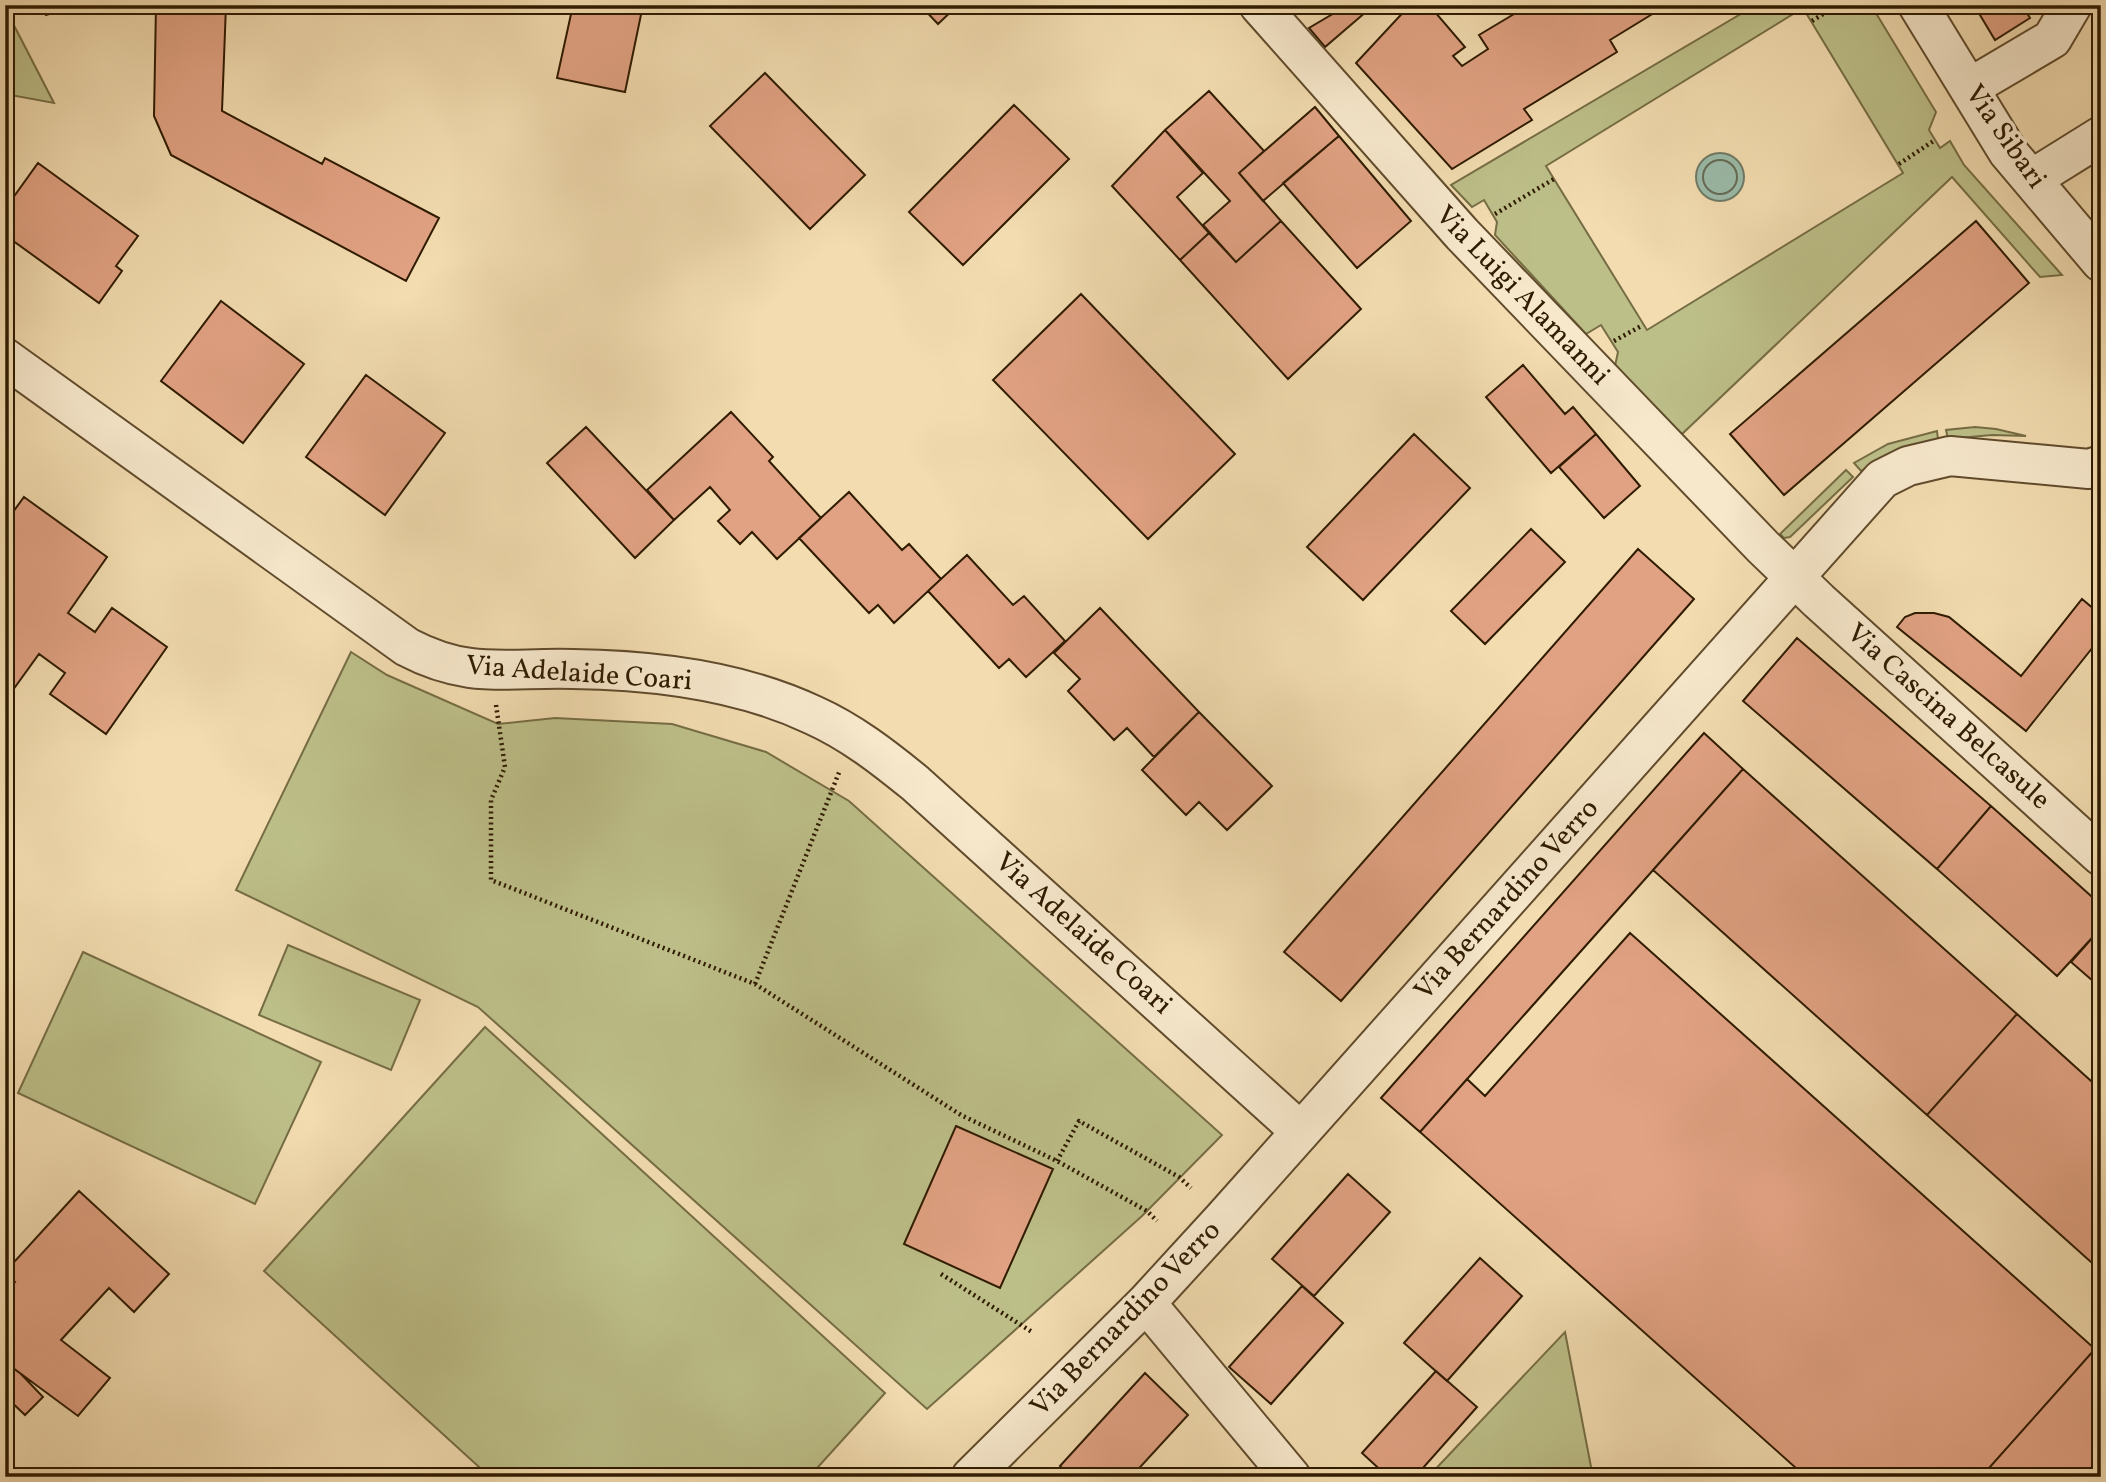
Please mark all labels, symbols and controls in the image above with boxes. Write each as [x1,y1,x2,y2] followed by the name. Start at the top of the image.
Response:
[1955,77,2055,197] street label: Via Sibari
[1426,197,1618,395] street label: Via Luigi Alamanni
[1838,615,2058,819] street label: Via Cascina Belcasule
[465,647,693,701] street label: Via Adelaide Coari
[1406,791,1608,1009] street label: Via Bernardino Verro
[986,844,1180,1024] street label: Via Adelaide Coari
[1022,1212,1230,1426] street label: Via Bernardino Verro

